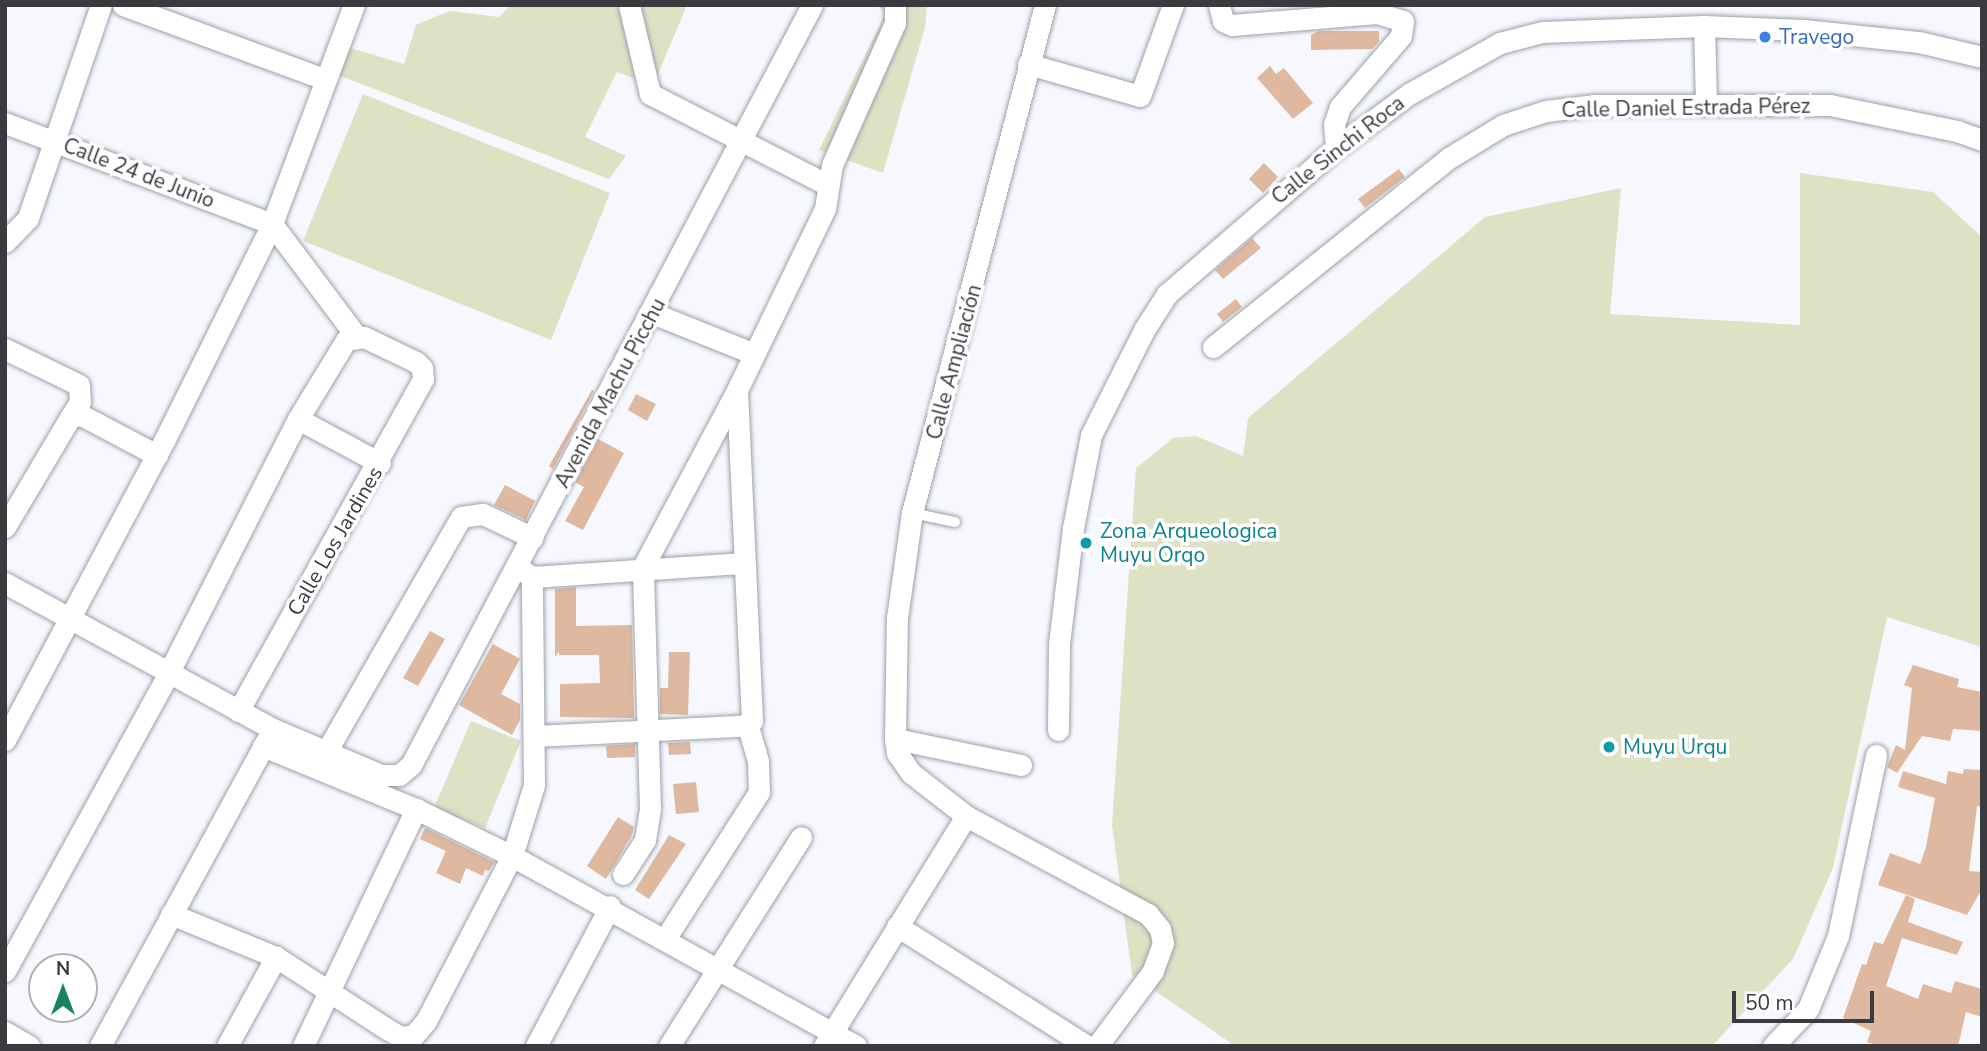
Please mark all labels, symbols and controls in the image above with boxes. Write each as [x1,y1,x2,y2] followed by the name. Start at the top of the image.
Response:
[1779,24,1854,50] place label: Travego
[1757,29,1773,45] marker: Travego
[1267,90,1409,210] street label: Calle Sinchi Roca
[1561,93,1811,123] street label: Calle Daniel Estrada Pérez
[60,133,218,213] street label: Calle 24 de Junio
[921,282,987,442] street label: Calle Ampliación
[549,294,671,492] street label: Avenida Machu Picchu
[282,462,388,620] street label: Calle Los Jardines
[1100,518,1277,568] place label: Zona Arqueologica Muyu Orqo
[1078,535,1094,551] marker: Zona Arqueologica Muyu Orqo
[1623,734,1727,760] place label: Muyu Urqu
[1601,739,1617,755] marker: Muyu Urqu
[28,953,98,1023] north arrow
[56,956,70,982] text: N
[1735,978,1877,1022] scale bar
[1745,989,1794,1017] text: 50 m

